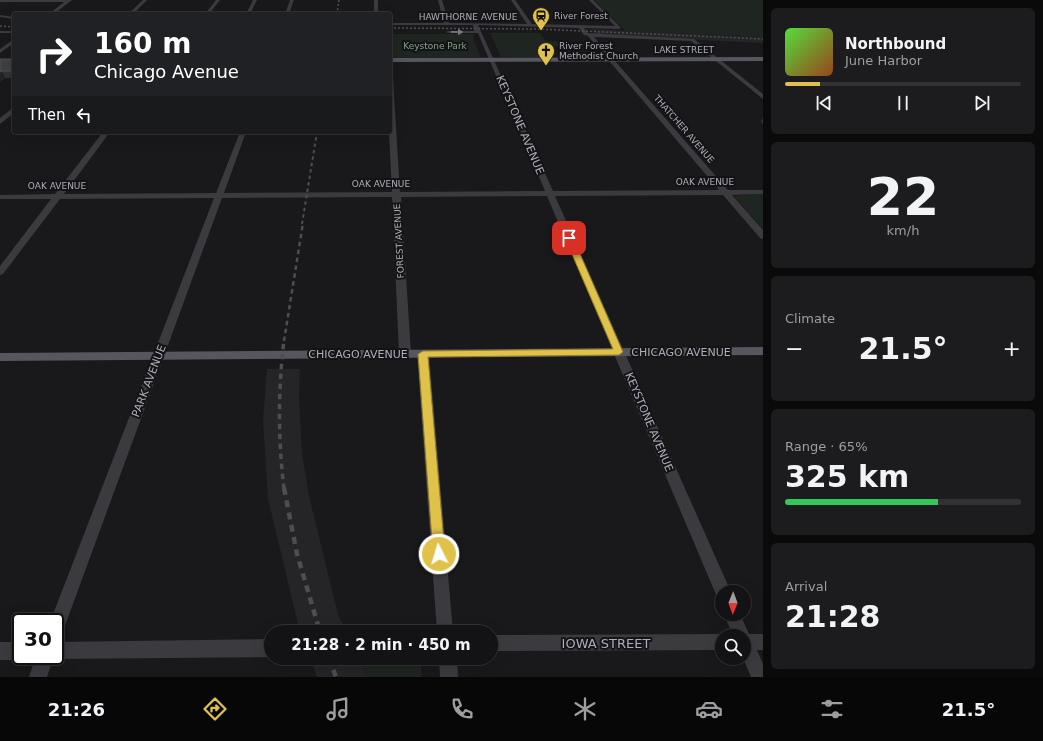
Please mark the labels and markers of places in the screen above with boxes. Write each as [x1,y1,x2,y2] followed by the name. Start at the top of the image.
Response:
[531,6,551,31] station icon: River Forest
[554,11,608,21] place label: River Forest
[536,41,556,66] church icon: River Forest Methodist Church
[559,41,638,61] place label: River Forest Methodist Church
[552,221,586,255] pin

